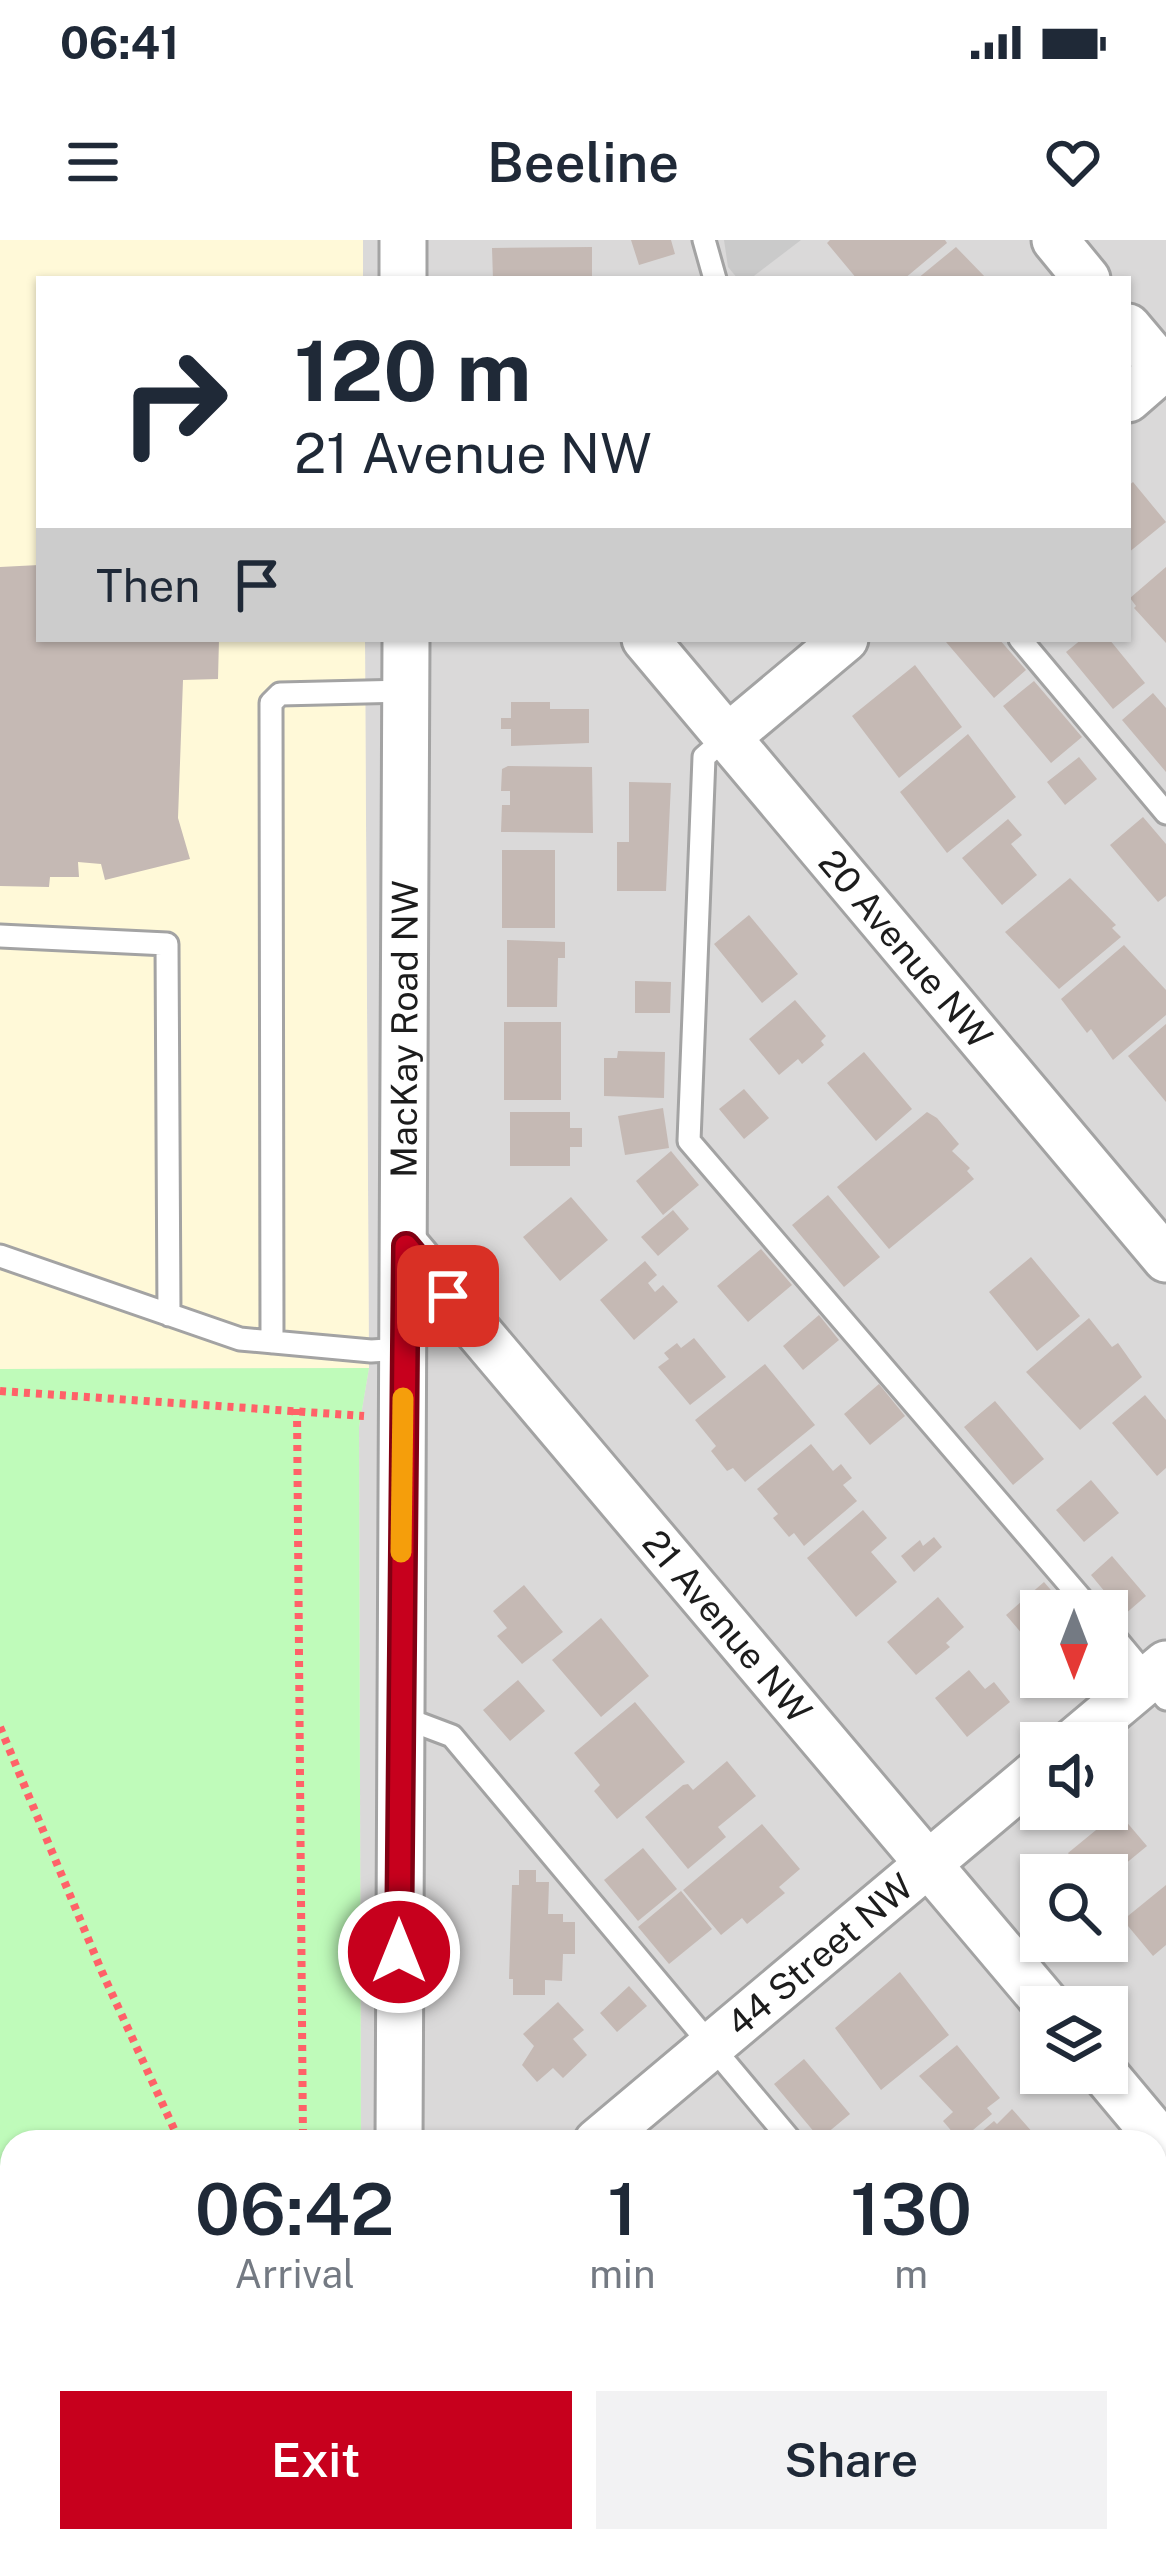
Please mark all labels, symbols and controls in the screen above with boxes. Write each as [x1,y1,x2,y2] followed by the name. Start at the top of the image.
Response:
[60,16,179,69] text: 06:41
[60,129,126,195] icon: menu
[1040,129,1106,195] icon: heart
[487,131,679,194] text: Beeline
[294,321,532,420] text: 120 m
[96,324,252,480] icon: right
[294,422,652,485] text: 21 Avenue NW
[224,552,290,618] icon: arrive
[96,559,200,612] text: Then
[810,841,1001,1057] street label: 20 Avenue NW
[382,880,426,1178] street label: MacKay Road NW
[397,1245,499,1347] pin
[415,1263,481,1329] icon: arrive
[634,1522,820,1731] street label: 21 Avenue NW
[1020,1590,1128,1698] north arrow
[1020,1590,1128,2094] map controls
[1020,1722,1128,1830] button: sound
[1020,1854,1128,1962] button: search
[718,1865,921,2045] street label: 44 Street NW
[336,1889,462,2015] position arrow
[1020,1986,1128,2094] button: layers
[195,2167,395,2251] text: 06:42
[607,2167,637,2251] text: 1
[850,2167,972,2251] text: 130
[234,2251,355,2297] text: Arrival
[589,2251,655,2297] text: min
[894,2251,928,2297] text: m
[60,2391,572,2529] button: Exit
[596,2391,1107,2529] button: Share

